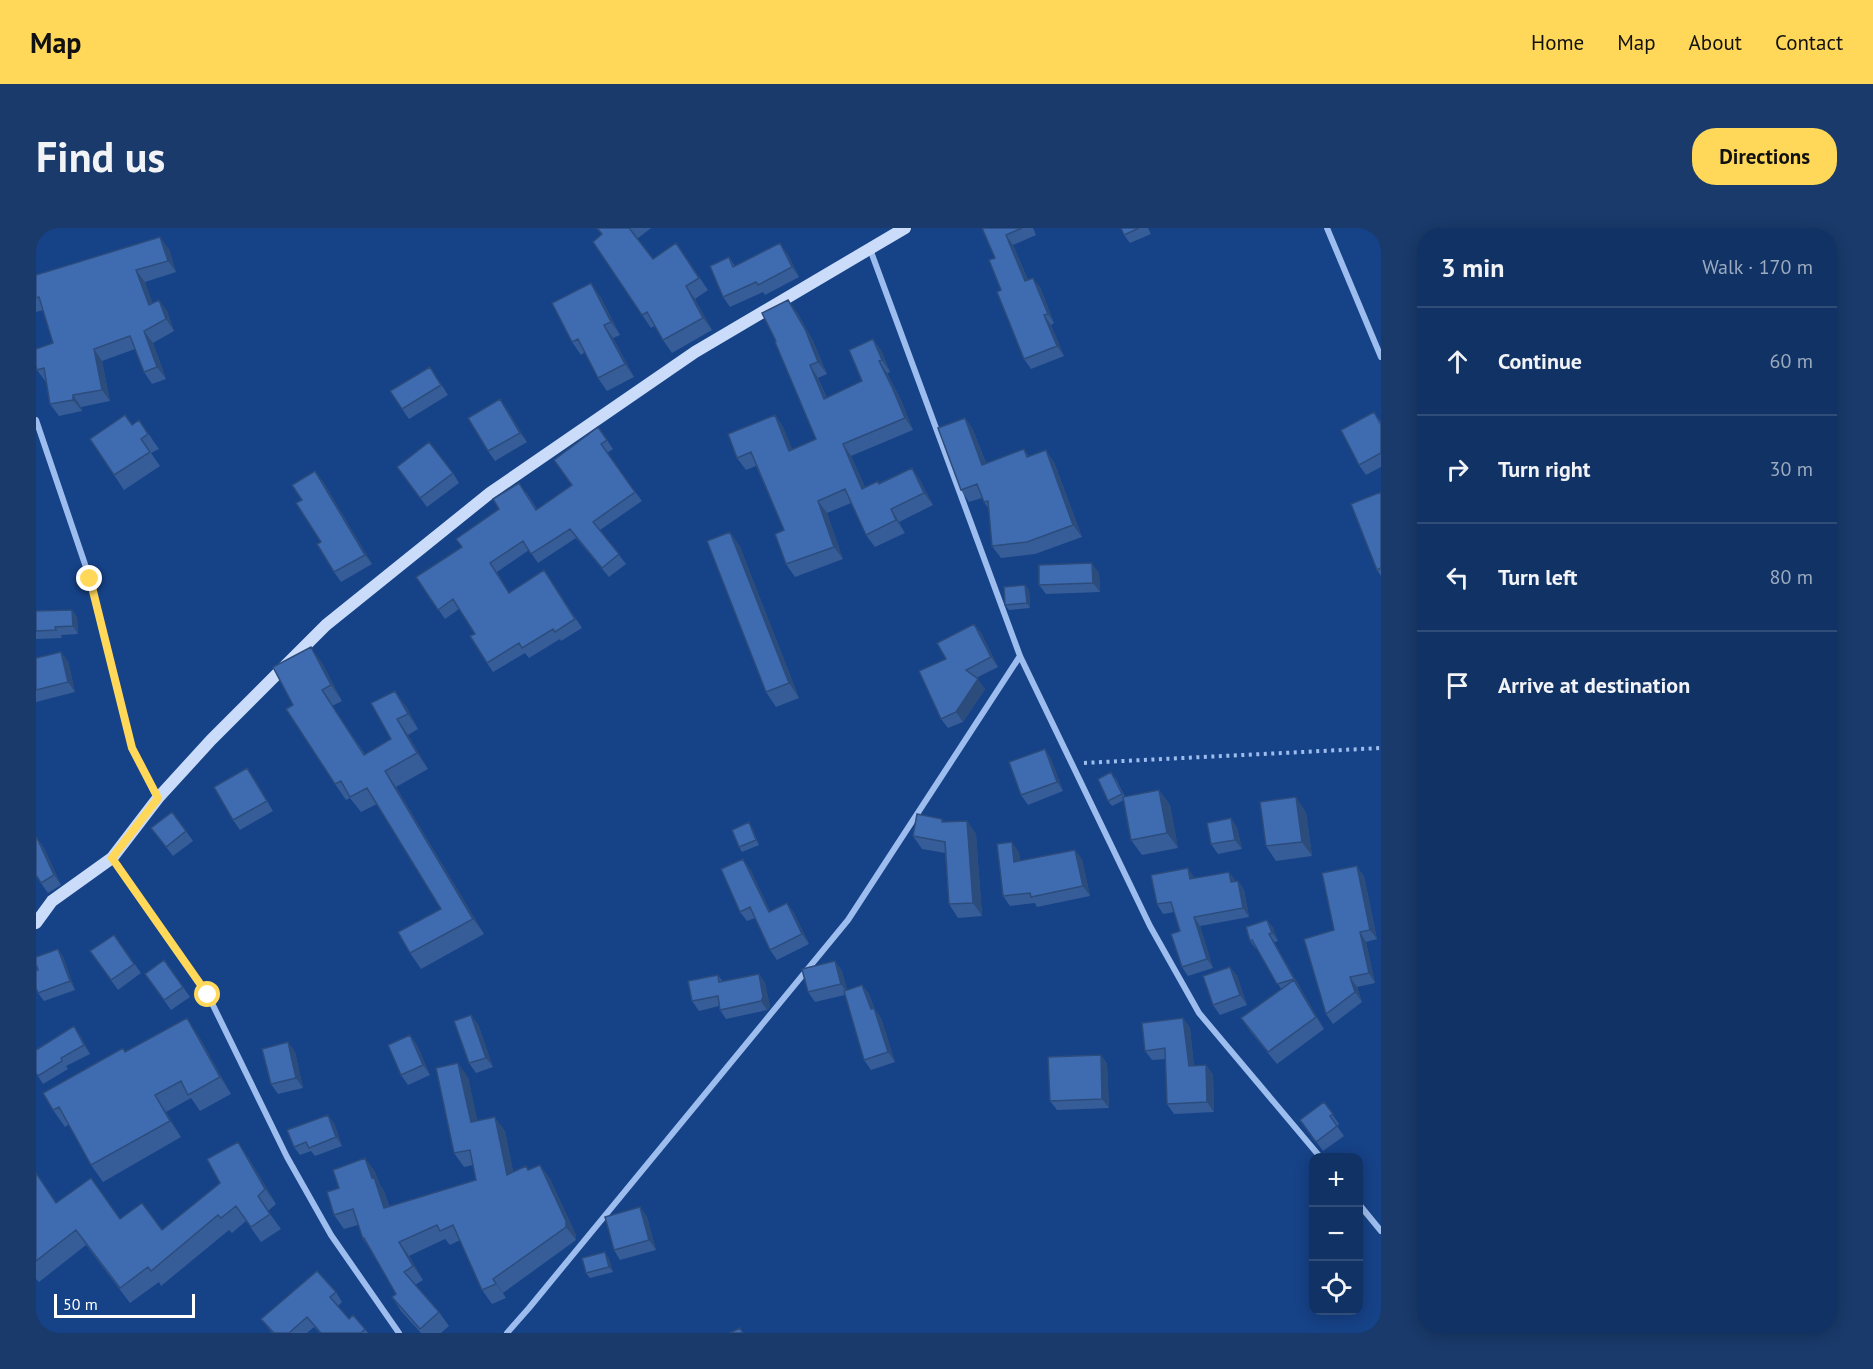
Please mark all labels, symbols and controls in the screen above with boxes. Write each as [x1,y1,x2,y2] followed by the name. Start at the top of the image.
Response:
[30,24,81,61] text: Map
[1531,29,1584,56] text: Home
[1617,29,1656,56] text: Map
[1689,29,1742,56] text: About
[1775,29,1843,56] text: Contact
[1692,128,1837,185] button: Directions
[36,129,165,184] text: Find us
[1441,251,1504,284] text: 3 min
[1702,254,1813,280] text: Walk · 170 m
[1441,345,1474,378] icon: ahead
[1498,347,1582,375] text: Continue
[1770,348,1813,374] text: 60 m
[1441,453,1474,486] icon: right
[1498,455,1590,483] text: Turn right
[1770,456,1813,482] text: 30 m
[1441,561,1474,594] icon: left
[1498,563,1578,591] text: Turn left
[1770,564,1813,590] text: 80 m
[76,565,102,591] route end
[1441,669,1474,702] icon: arrive
[1498,671,1690,699] text: Arrive at destination
[194,981,220,1007] route start
[1309,1153,1363,1315] map controls
[1309,1153,1363,1207] button: +
[1309,1207,1363,1261] button: −
[1309,1261,1363,1315] button: locate
[54,1291,195,1318] scale bar
[63,1294,98,1314] text: 50 m

